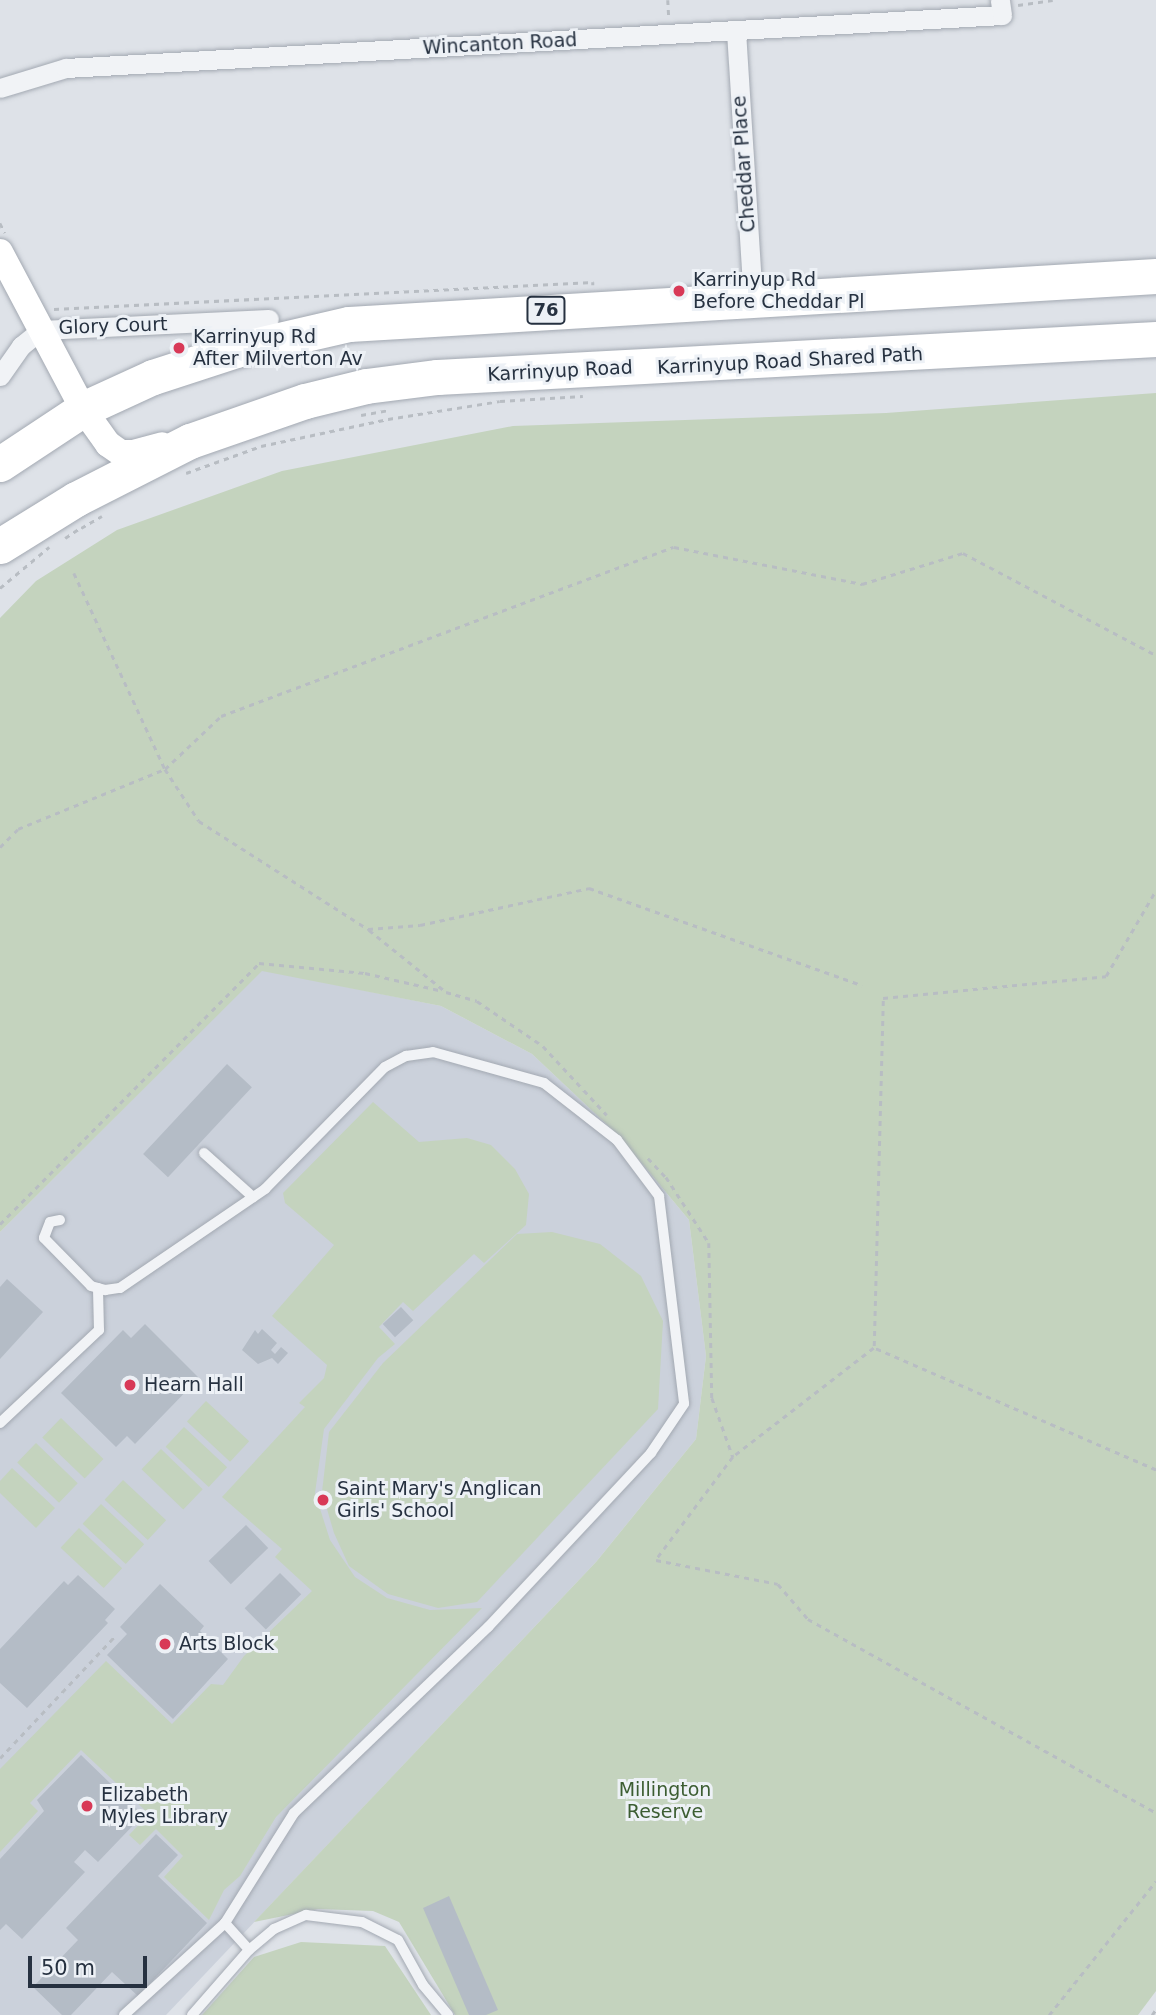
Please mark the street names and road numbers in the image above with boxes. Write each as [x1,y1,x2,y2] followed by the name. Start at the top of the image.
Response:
[422,29,578,59] street label: Wincanton Road
[728,95,760,233] street label: Cheddar Place
[525,296,567,324] road number: 76
[58,313,168,339] street label: Glory Court
[657,343,923,379] street label: Karrinyup Road Shared Path
[487,356,633,386] street label: Karrinyup Road

